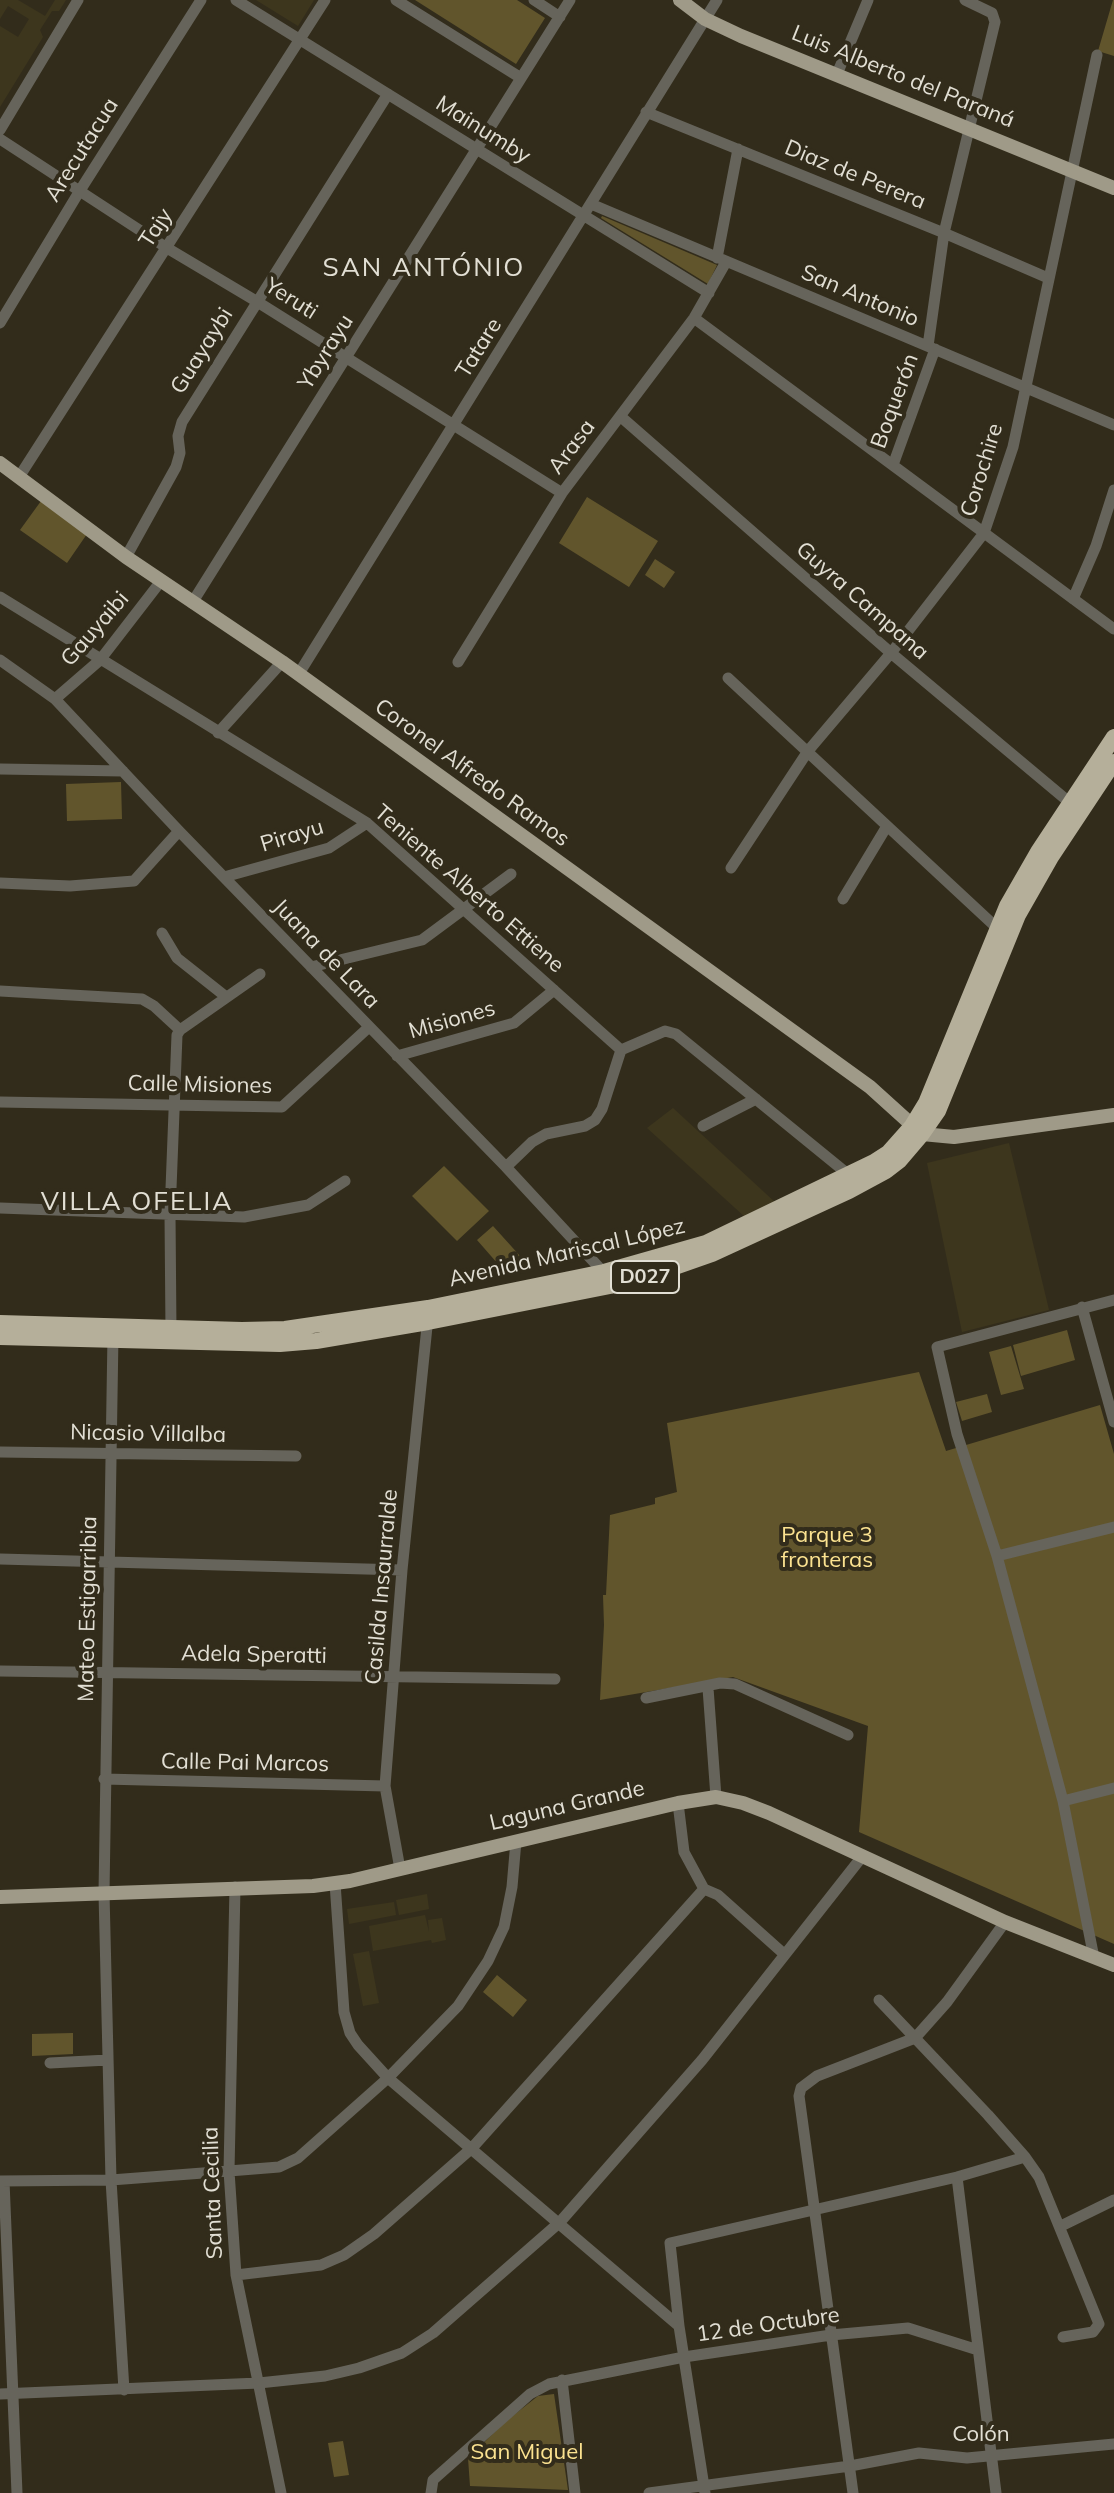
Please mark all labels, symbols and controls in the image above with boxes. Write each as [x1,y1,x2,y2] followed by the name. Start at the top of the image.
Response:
[788,20,1018,134] street label: Luis Alberto del Paraná
[431,90,535,170] street label: Mainumby
[40,93,124,207] street label: Arecutacua
[781,135,929,215] street label: Diaz de Perera
[134,203,178,253] street label: Tajy
[323,252,525,284] district label: SAN ANTÓNIO
[797,259,923,333] street label: San Antonio
[260,273,322,325] street label: Yeruti
[165,303,239,399] street label: Guayaybi
[293,310,359,394] street label: Ybyrayu
[450,313,508,383] street label: Tatare
[866,350,924,452] street label: Boquerón
[543,415,601,479] street label: Arasa
[955,420,1009,520] street label: Corochire
[790,536,934,666] street label: Guyra Campana
[55,586,135,672] street label: Gauyaibi
[369,693,575,853] street label: Coronel Alfredo Ramos
[369,799,569,979] street label: Teniente Alberto Ettiene
[257,814,327,858] street label: Pirayu
[267,894,385,1014] street label: Juana de Lara
[406,995,498,1045] street label: Misiones
[127,1071,273,1099] street label: Calle Misiones
[41,1186,233,1218] district label: VILLA OFELIA
[446,1213,688,1293] street label: Avenida Mariscal López
[611,1261,679,1293] road number: D027
[70,1419,226,1449] street label: Nicasio Villalba
[360,1488,404,1686] street label: Casilda Insaurralde
[73,1516,103,1702] street label: Mateo Estigarribia
[781,1522,873,1574] park label: Parque 3 fronteras
[181,1641,327,1669] street label: Adela Speratti
[161,1748,329,1778] street label: Calle Pai Marcos
[487,1775,647,1837] street label: Laguna Grande
[197,2126,229,2260] street label: Santa Cecilia
[695,2302,841,2348] street label: 12 de Octubre
[952,2421,1010,2447] street label: Colón
[471,2439,583,2465] park label: San Miguel

